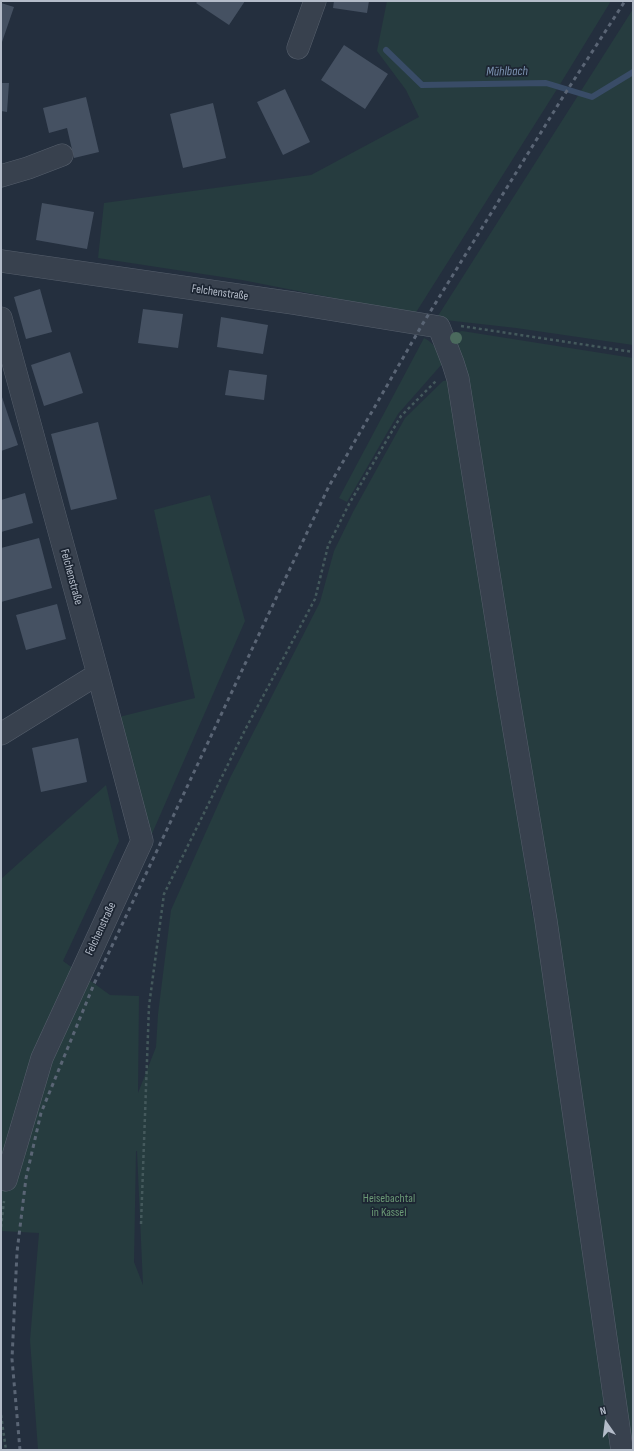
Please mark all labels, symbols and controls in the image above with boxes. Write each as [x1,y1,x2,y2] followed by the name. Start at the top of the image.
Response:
[486,64,528,80] water label: Mühlbach
[191,282,249,304] street label: Felchenstraße
[57,548,85,606] street label: Felchenstraße
[82,900,120,958] street label: Felchenstraße
[363,1192,415,1220] park label: Heisebachtal in Kassel
[586,1403,626,1443] north arrow
[599,1404,607,1418] text: N

